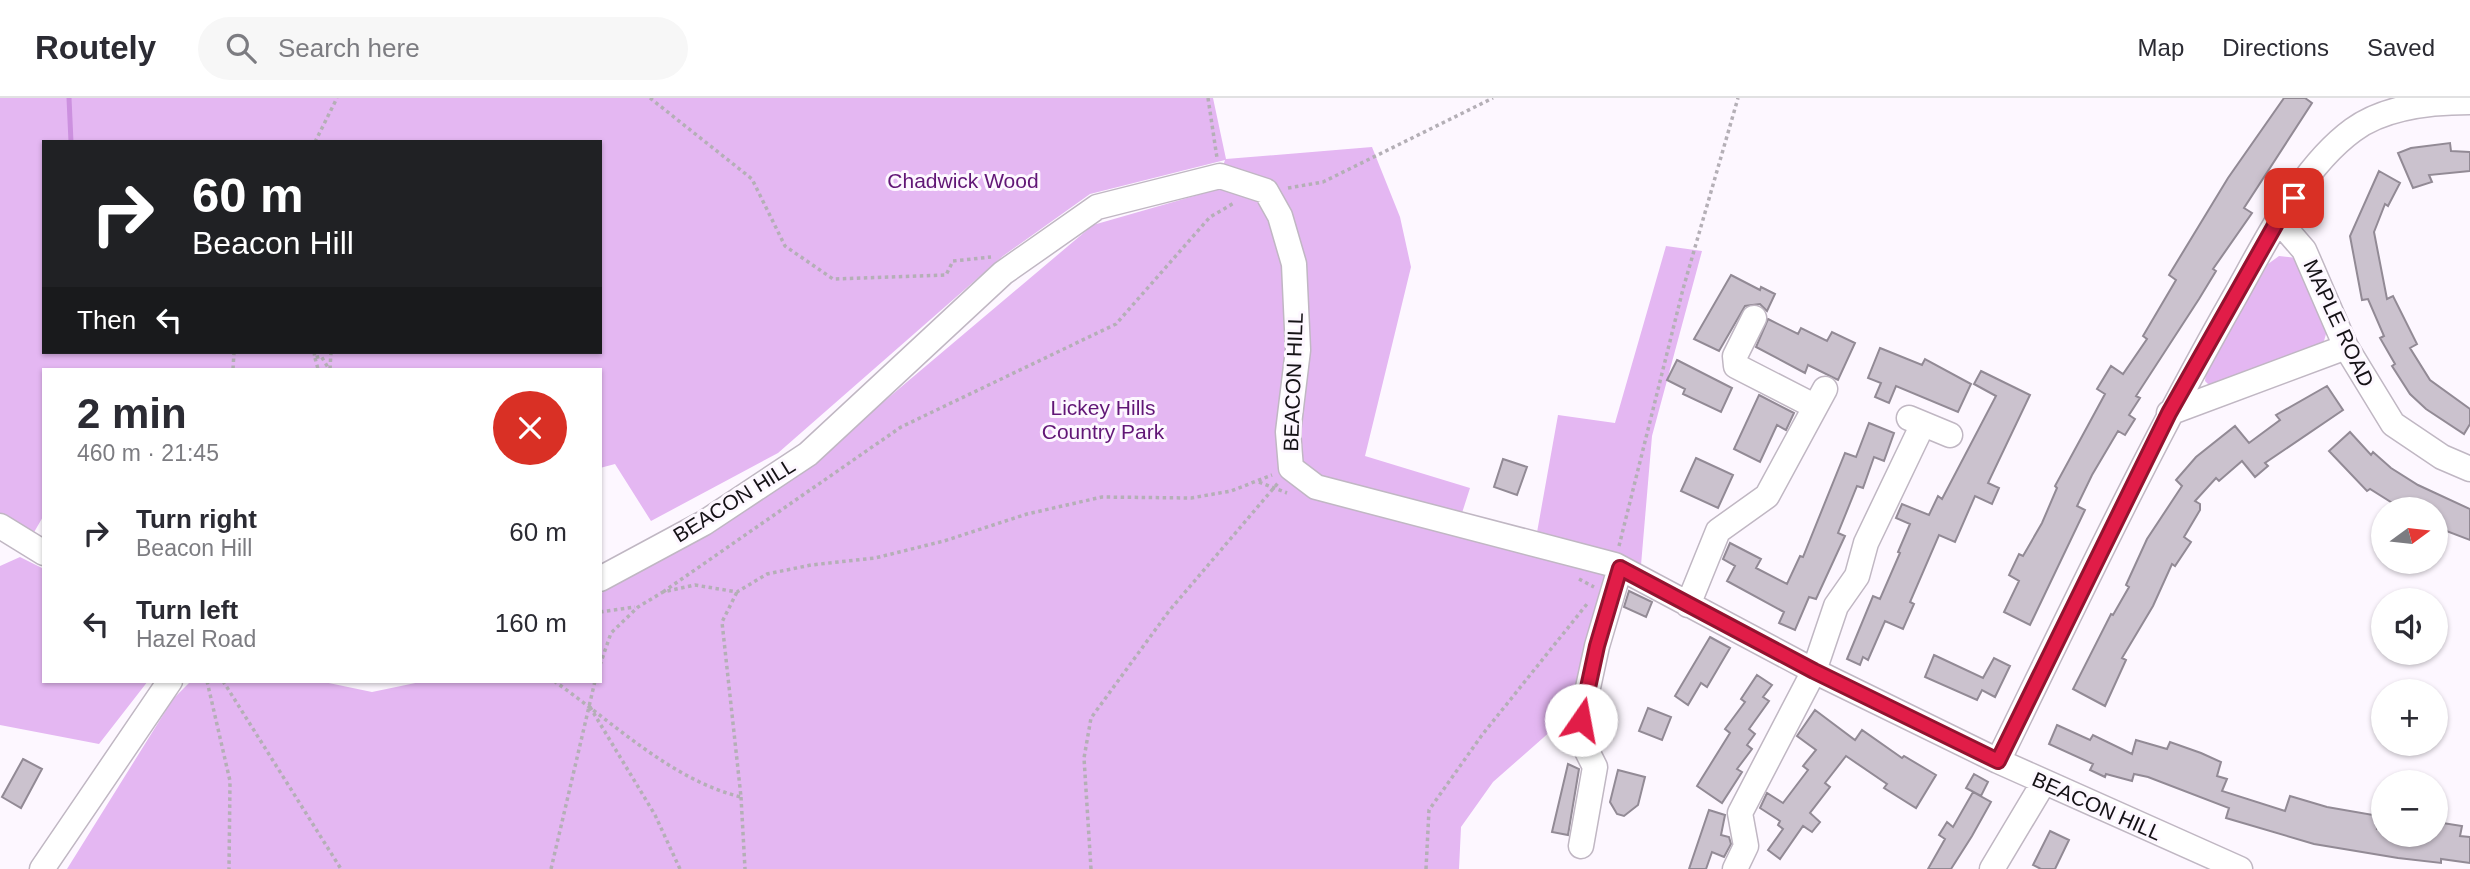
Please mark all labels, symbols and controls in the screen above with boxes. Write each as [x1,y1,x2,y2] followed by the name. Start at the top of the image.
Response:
[198,17,688,80] search box
[35,29,156,66] text: Routely
[222,29,260,67] icon: search
[278,33,420,63] text: Search here
[2138,34,2184,61] text: Map
[2222,34,2329,61] text: Directions
[2367,34,2435,61] text: Saved
[77,168,168,259] icon: right
[192,168,304,222] text: 60 m
[2264,168,2324,228] pin
[887,169,1039,192] park label: Chadwick Wood
[2275,179,2313,217] icon: arrive
[192,225,354,261] text: Beacon Hill
[2299,256,2379,390] street label: MAPLE ROAD
[150,301,188,339] icon: left
[77,305,136,335] text: Then
[1279,312,1307,452] street label: BEACON HILL
[77,390,187,437] text: 2 min
[493,391,567,465] button: close
[1042,396,1165,443] park label: Lickey Hills Country Park
[77,440,219,466] text: 460 m · 21:45
[669,453,799,547] street label: BEACON HILL
[2371,497,2448,574] north arrow
[2371,497,2448,847] map controls
[136,504,257,534] text: Turn right
[77,514,115,552] icon: right
[509,517,567,547] text: 60 m
[136,535,252,561] text: Beacon Hill
[2371,588,2448,665] button: sound
[136,595,238,625] text: Turn left
[77,605,115,643] icon: left
[495,608,567,638] text: 160 m
[136,626,256,652] text: Hazel Road
[2371,679,2448,756] button: +
[1544,683,1618,757] position arrow
[2029,767,2165,845] street label: BEACON HILL
[2371,770,2448,847] button: −

